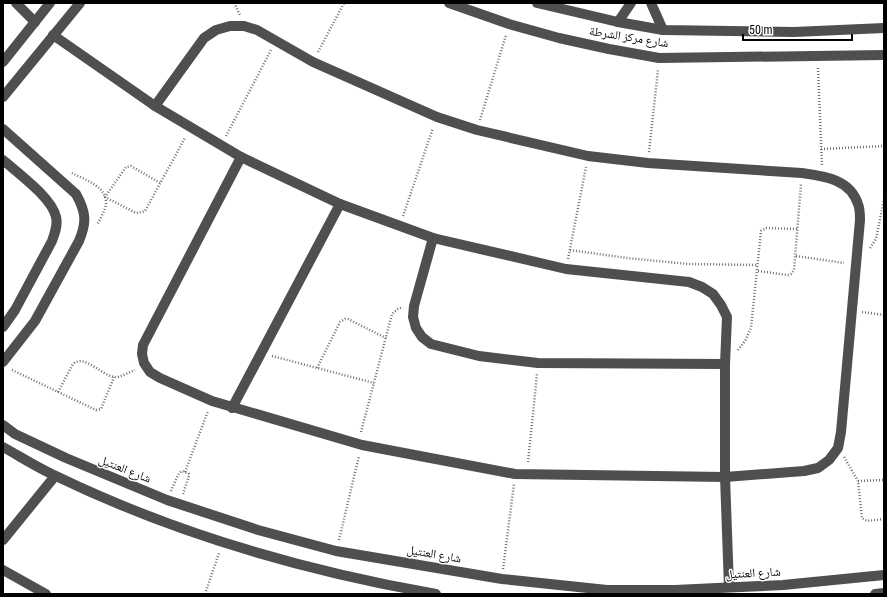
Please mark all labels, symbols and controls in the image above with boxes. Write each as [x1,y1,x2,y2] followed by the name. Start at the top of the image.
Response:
[743,16,852,42] scale bar
[749,23,773,37] text: 50 m
[588,24,670,51] street label: شارع مركز الشرطة
[96,452,153,487] street label: شارع العنتيل
[405,542,462,567] street label: شارع العنتيل
[725,565,781,582] street label: شارع العنتيل

